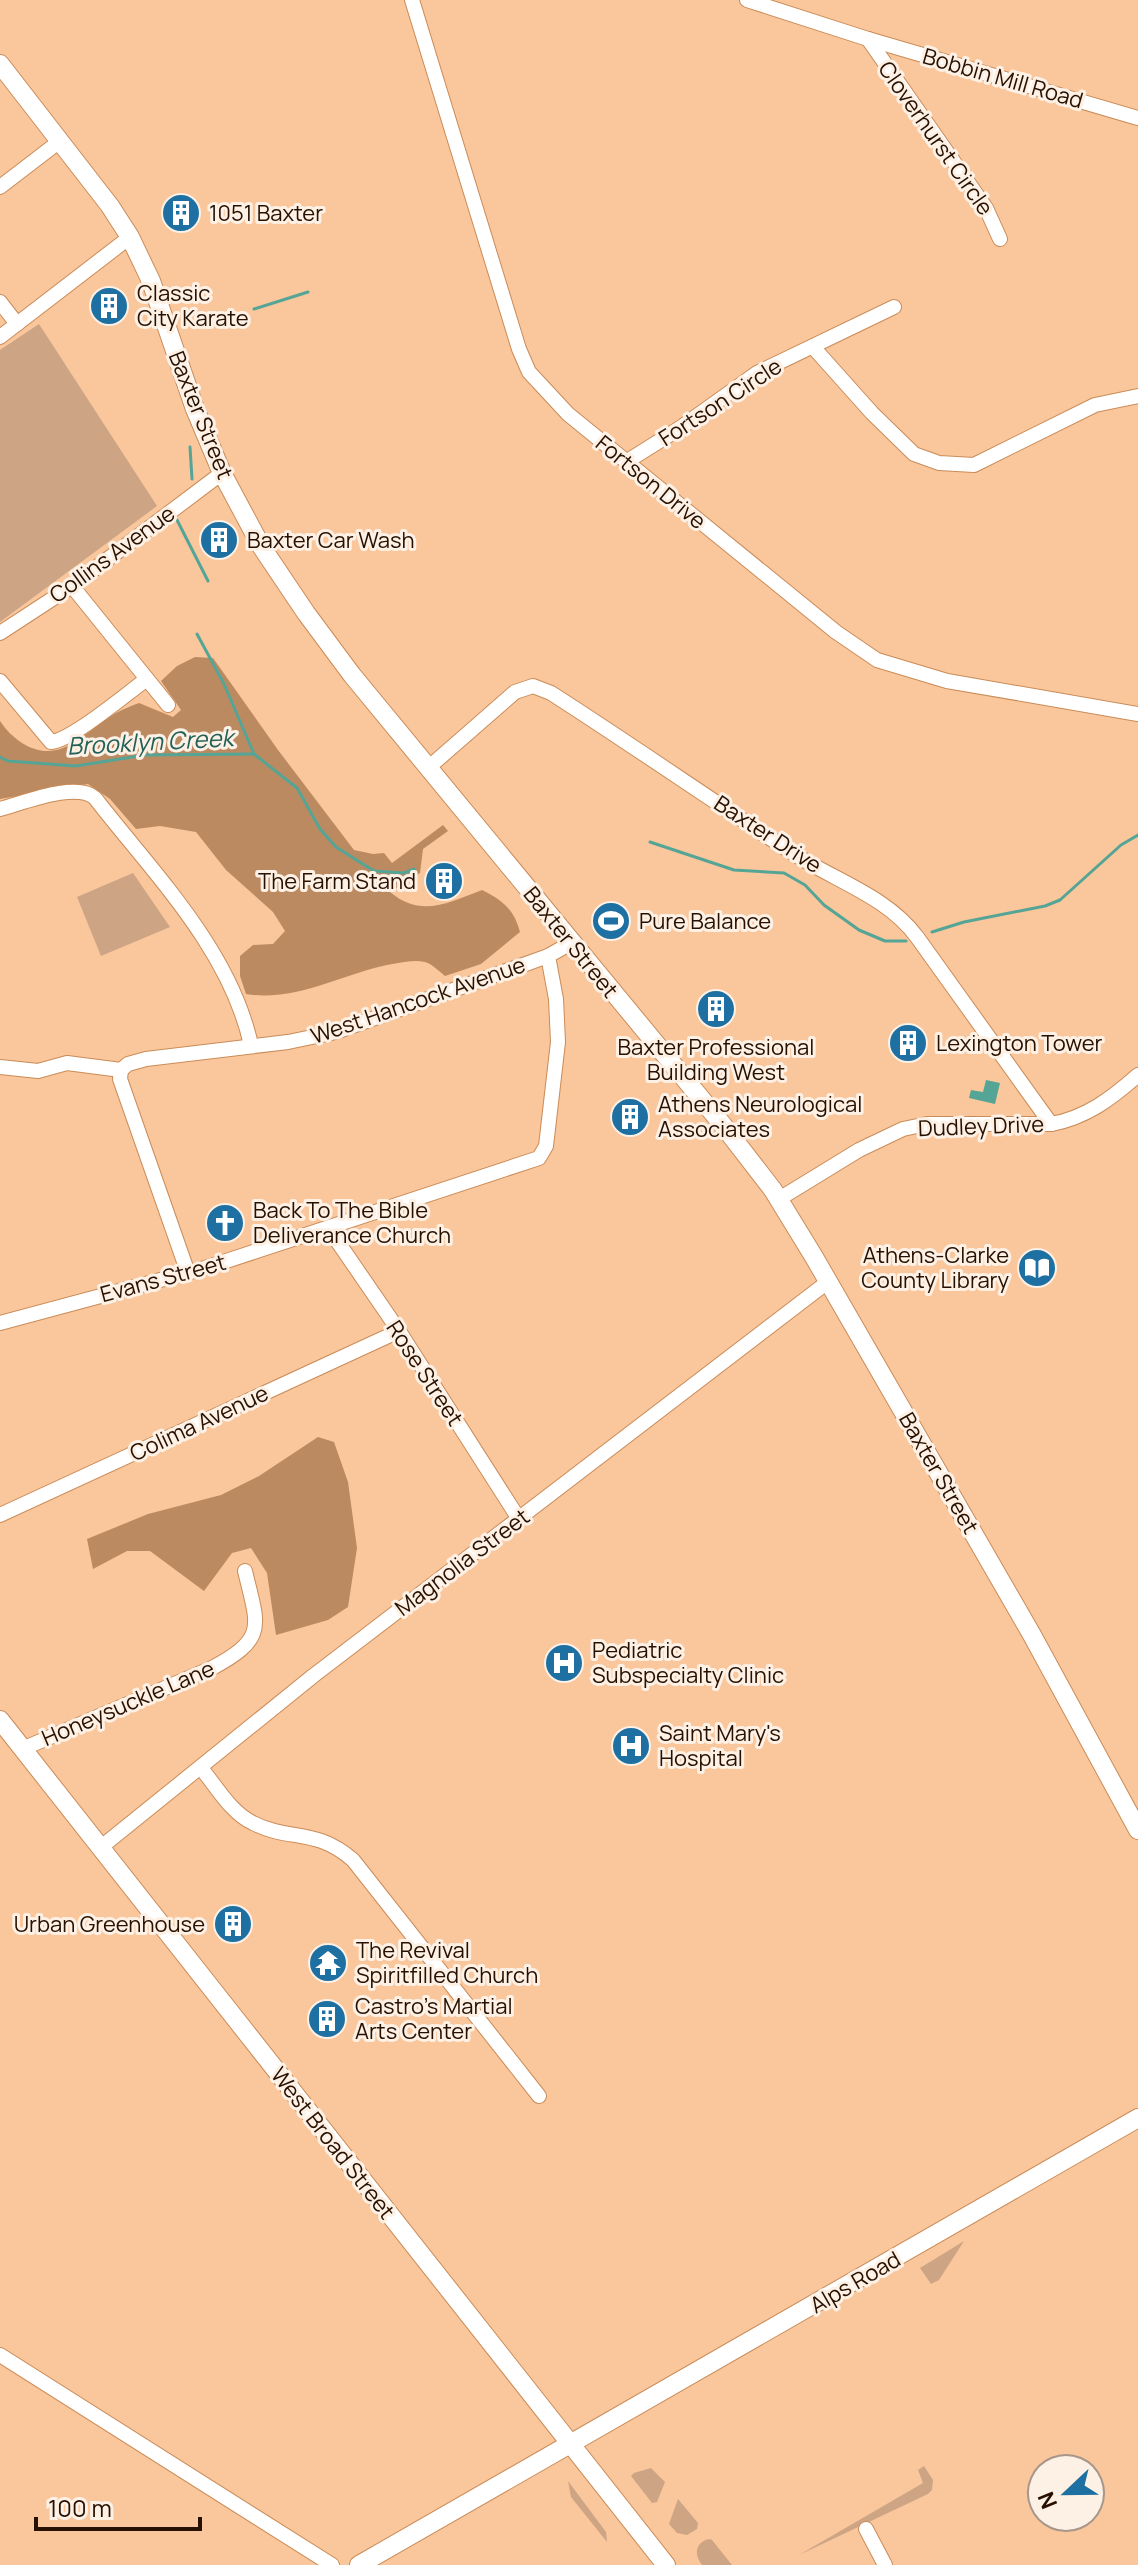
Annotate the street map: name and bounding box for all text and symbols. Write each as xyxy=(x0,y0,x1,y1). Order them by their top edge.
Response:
street label: Bobbin Mill Road xyxy=(919,41,1087,115)
street label: Cloverhurst Circle xyxy=(872,55,1001,221)
building icon: 1051 Baxter xyxy=(160,192,202,234)
place label: 1051 Baxter xyxy=(209,198,323,228)
place label: Classic City Karate xyxy=(137,278,249,333)
building icon: Classic City Karate xyxy=(88,285,130,327)
street label: Baxter Street xyxy=(162,347,240,484)
street label: Fortson Circle xyxy=(653,351,787,453)
street label: Fortson Drive xyxy=(590,428,713,536)
street label: Collins Avenue xyxy=(43,498,181,610)
building icon: Baxter Car Wash xyxy=(198,519,240,561)
place label: Baxter Car Wash xyxy=(247,525,415,555)
water label: Brooklyn Creek xyxy=(66,720,237,762)
street label: Baxter Drive xyxy=(709,788,828,880)
building icon: The Farm Stand xyxy=(423,860,465,902)
place label: The Farm Stand xyxy=(258,866,416,896)
street label: Baxter Street xyxy=(517,880,625,1004)
sports icon: Pure Balance xyxy=(590,900,632,942)
place label: Pure Balance xyxy=(639,906,771,936)
street label: West Hancock Avenue xyxy=(307,949,529,1051)
building icon: Baxter Professional Building West xyxy=(695,988,737,1030)
building icon: Lexington Tower xyxy=(887,1022,929,1064)
place label: Lexington Tower xyxy=(936,1028,1103,1058)
place label: Baxter Professional Building West xyxy=(618,1032,814,1087)
place label: Athens Neurological Associates xyxy=(658,1089,862,1144)
building icon: Athens Neurological Associates xyxy=(609,1096,651,1138)
street label: Dudley Drive xyxy=(917,1109,1045,1143)
place label: Back To The Bible Deliverance Church xyxy=(253,1195,451,1250)
church icon: Back To The Bible Deliverance Church xyxy=(204,1202,246,1244)
place label: Athens-Clarke County Library xyxy=(861,1240,1009,1295)
street label: Evans Street xyxy=(97,1247,229,1309)
library icon: Athens-Clarke County Library xyxy=(1016,1247,1058,1289)
street label: Rose Street xyxy=(380,1314,470,1432)
street label: Colima Avenue xyxy=(125,1378,273,1468)
street label: Baxter Street xyxy=(892,1407,986,1539)
street label: Magnolia Street xyxy=(389,1501,536,1623)
place label: Pediatric Subspecialty Clinic xyxy=(592,1635,784,1690)
hospital icon: Pediatric Subspecialty Clinic xyxy=(543,1642,585,1684)
street label: Honeysuckle Lane xyxy=(37,1653,219,1753)
place label: Saint Mary's Hospital xyxy=(659,1718,781,1773)
hospital icon: Saint Mary's Hospital xyxy=(610,1725,652,1767)
building icon: Urban Greenhouse xyxy=(212,1903,254,1945)
place label: Urban Greenhouse xyxy=(14,1909,205,1939)
place label: The Revival Spiritfilled Church xyxy=(356,1935,538,1990)
temple icon: The Revival Spiritfilled Church xyxy=(307,1942,349,1984)
place label: Castro's Martial Arts Center xyxy=(355,1991,513,2046)
building icon: Castro's Martial Arts Center xyxy=(306,1998,348,2040)
street label: West Broad Street xyxy=(264,2061,402,2225)
street label: Alps Road xyxy=(804,2244,906,2320)
north arrow xyxy=(1026,2453,1106,2533)
scale bar xyxy=(36,2481,200,2531)
text: N xyxy=(1031,2488,1064,2513)
text: 100 m xyxy=(48,2491,112,2524)

